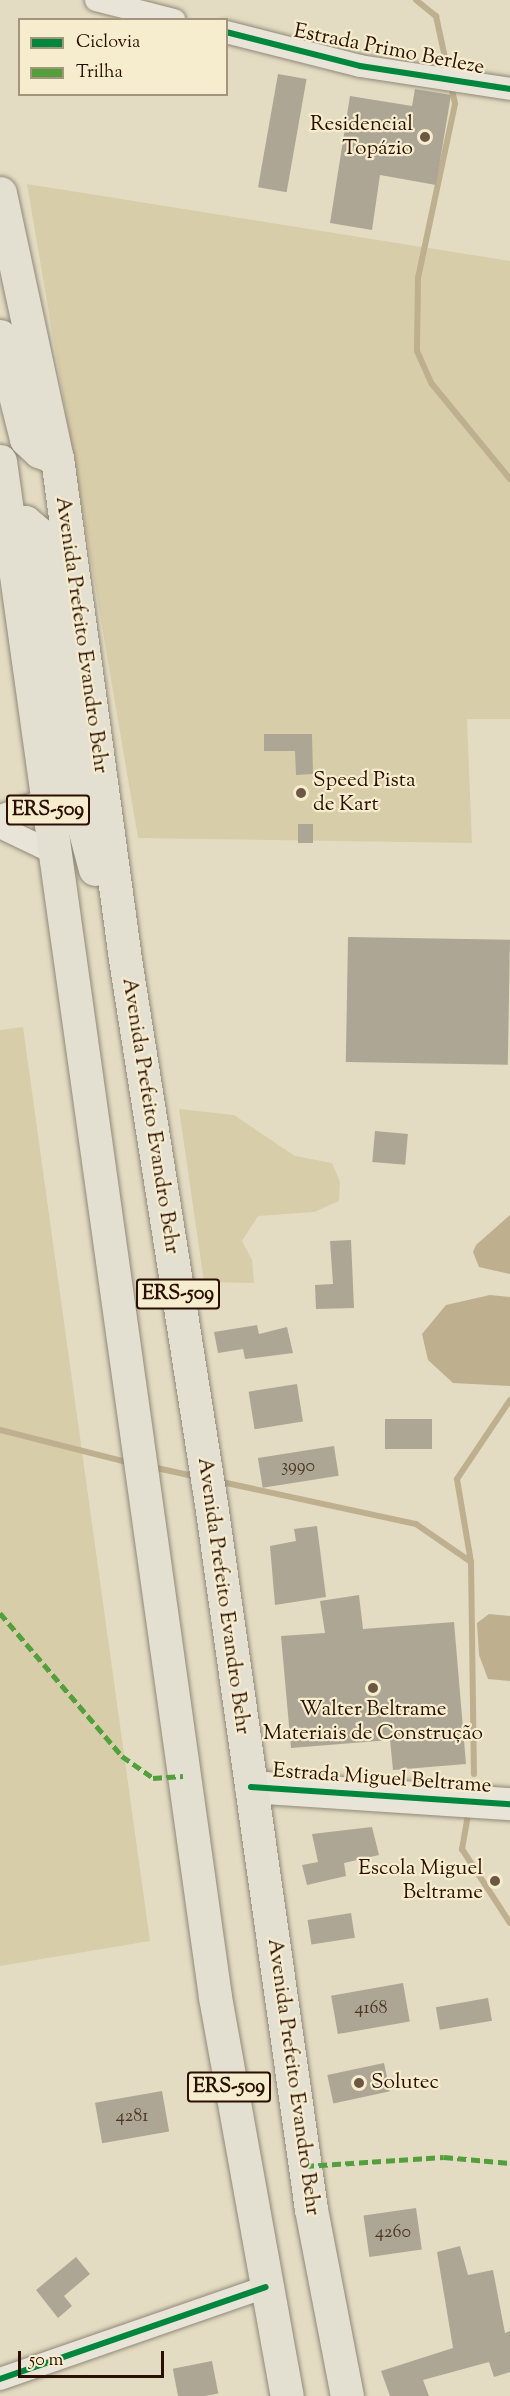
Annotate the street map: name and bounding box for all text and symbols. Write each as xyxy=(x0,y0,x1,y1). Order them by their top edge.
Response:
legend xyxy=(18,18,228,96)
street label: Estrada Primo Berleze xyxy=(291,19,487,81)
text: Ciclovia xyxy=(76,30,140,56)
text: Trilha xyxy=(76,60,123,86)
place label: Residencial Topázio xyxy=(310,112,413,162)
marker: Residencial Topázio xyxy=(418,130,432,144)
street label: Avenida Prefeito Evandro Behr xyxy=(49,495,113,775)
place label: Speed Pista de Kart xyxy=(313,768,416,818)
marker: Speed Pista de Kart xyxy=(294,786,308,800)
road number: ERS-509 xyxy=(6,793,90,827)
street label: Avenida Prefeito Evandro Behr xyxy=(116,976,184,1256)
road number: ERS-509 xyxy=(136,1277,220,1311)
street label: Avenida Prefeito Evandro Behr xyxy=(191,1456,255,1736)
house number: 3990 xyxy=(281,1456,315,1478)
marker: Walter Beltrame Materiais de Construção xyxy=(366,1681,380,1695)
place label: Walter Beltrame Materiais de Construção xyxy=(263,1697,483,1747)
street label: Estrada Miguel Beltrame xyxy=(272,1759,492,1799)
place label: Escola Miguel Beltrame xyxy=(358,1856,483,1906)
marker: Escola Miguel Beltrame xyxy=(488,1874,502,1888)
street label: Avenida Prefeito Evandro Behr xyxy=(261,1937,325,2217)
house number: 4168 xyxy=(354,1998,388,2020)
road number: ERS-509 xyxy=(187,2070,271,2104)
place label: Solutec xyxy=(371,2070,439,2096)
marker: Solutec xyxy=(352,2076,366,2090)
house number: 4281 xyxy=(116,2106,148,2128)
house number: 4260 xyxy=(375,2222,411,2244)
scale bar xyxy=(21,2339,166,2377)
text: 50 m xyxy=(29,2348,63,2374)

